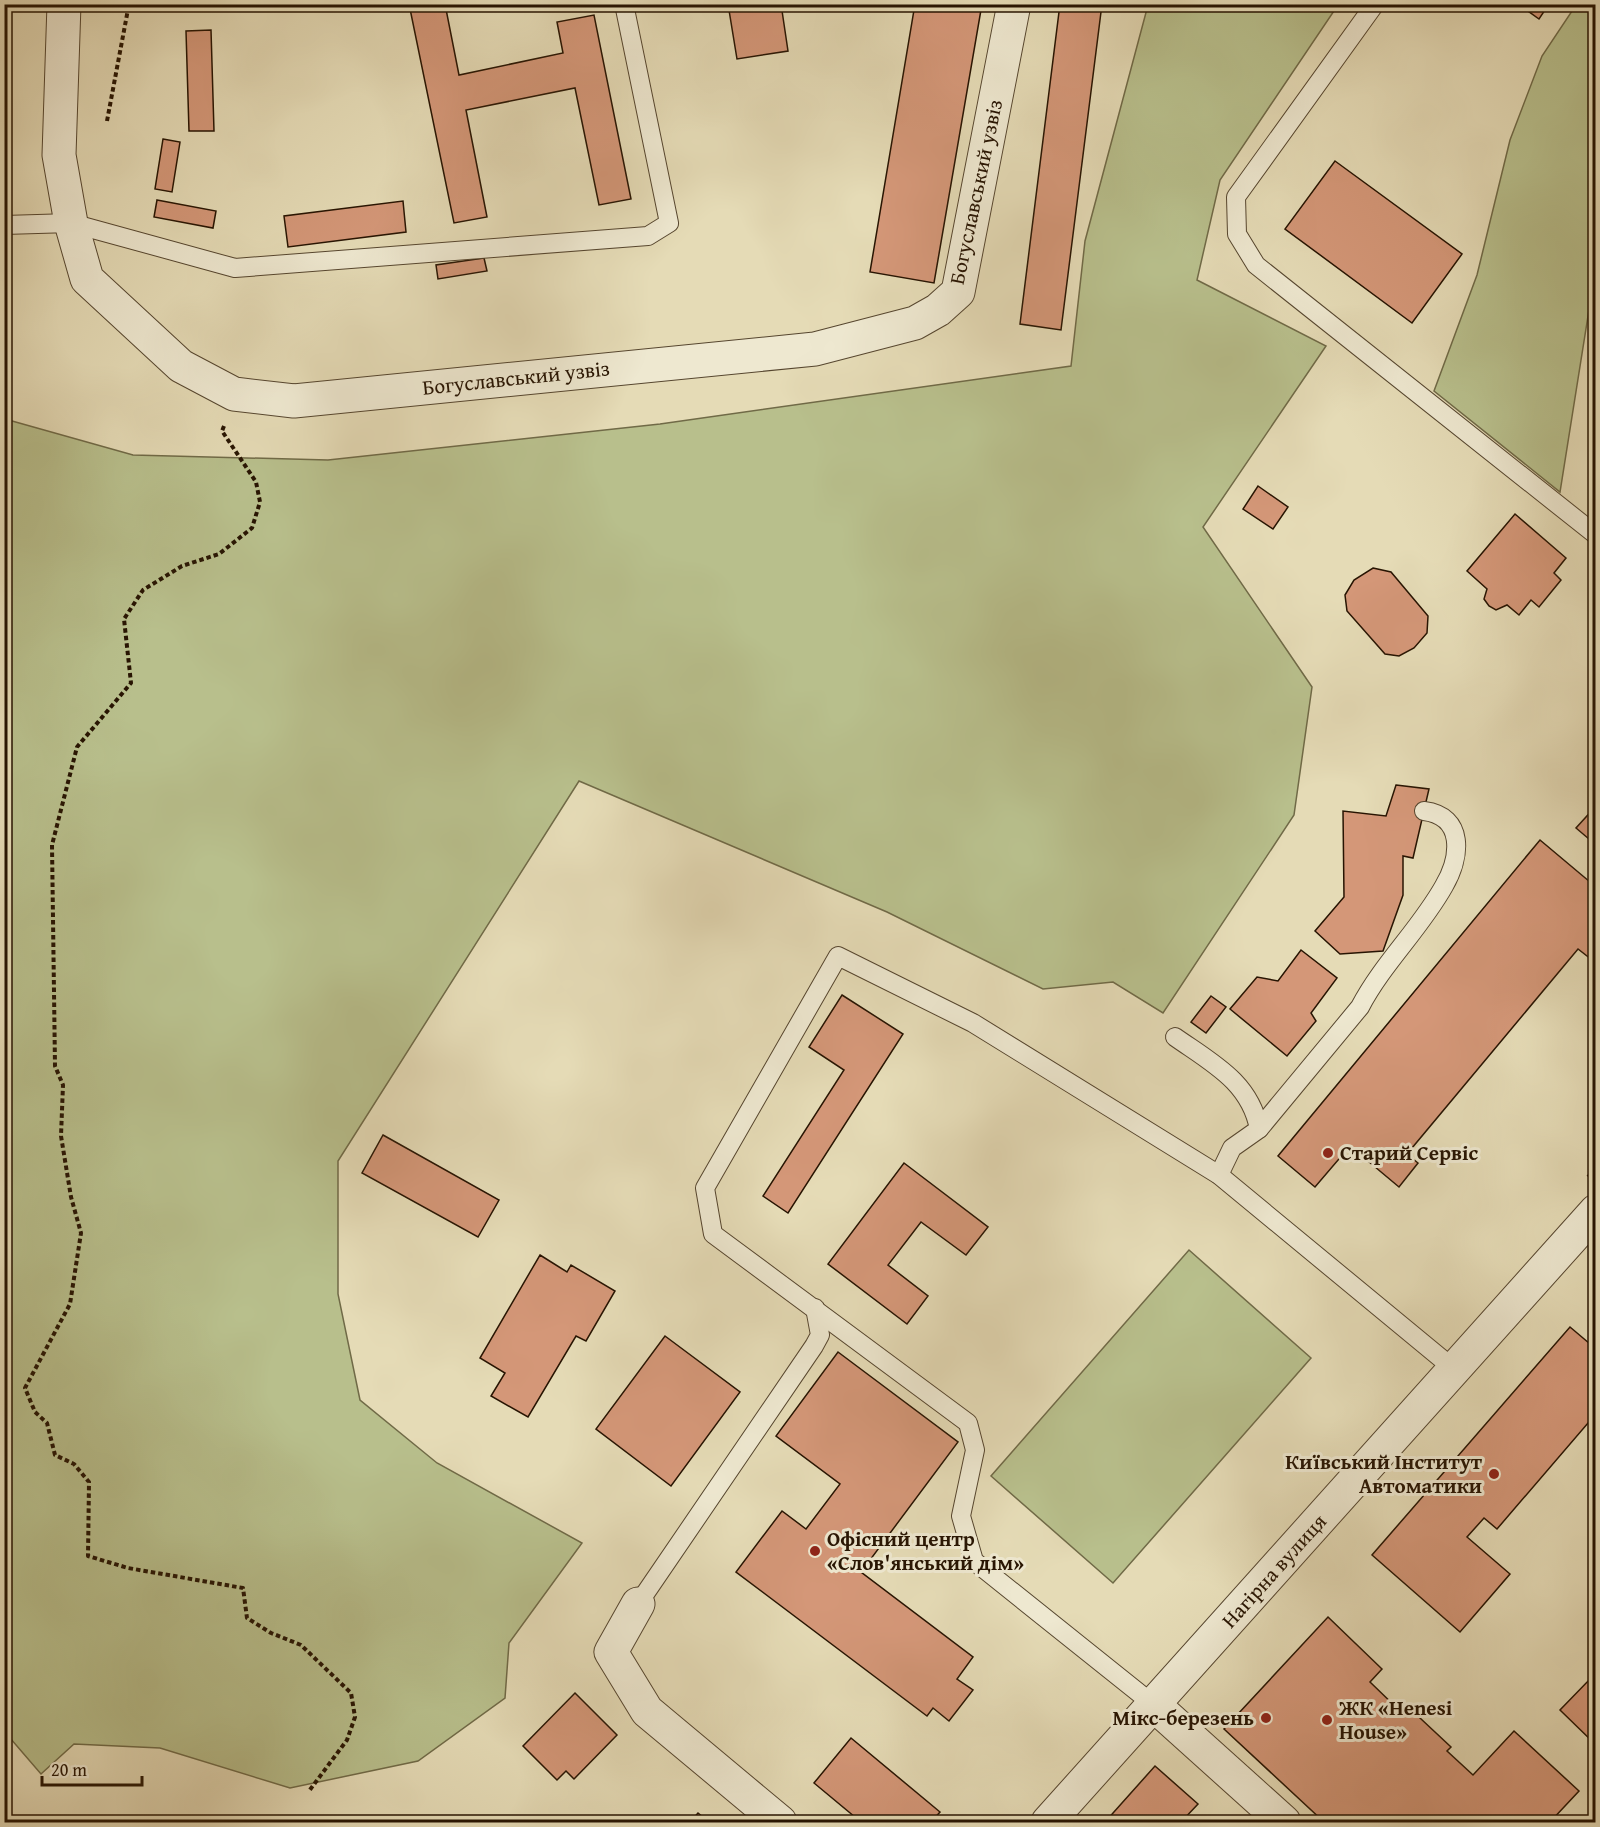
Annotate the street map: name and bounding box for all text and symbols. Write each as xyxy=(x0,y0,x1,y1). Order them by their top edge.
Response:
street label: Богуславський узвіз xyxy=(941,97,1010,287)
street label: Богуславський узвіз xyxy=(421,352,611,403)
place label: Старий Сервіс xyxy=(1340,1137,1478,1168)
marker: Старий Сервіс xyxy=(1321,1146,1335,1160)
place label: Київський Інститут Автоматики xyxy=(1285,1446,1483,1501)
marker: Київський Інститут Автоматики xyxy=(1487,1467,1501,1481)
street label: Нагірна вулиця xyxy=(1214,1506,1334,1635)
place label: Офісний центр «Слов'янський дім» xyxy=(827,1523,1024,1578)
marker: Офісний центр «Слов'янський дім» xyxy=(808,1544,822,1558)
place label: ЖК «Henesi House» xyxy=(1338,1692,1453,1747)
place label: Мікс-березень xyxy=(1113,1702,1254,1733)
marker: Мікс-березень xyxy=(1259,1711,1273,1725)
marker: ЖК «Henesi House» xyxy=(1320,1713,1334,1727)
scale bar xyxy=(42,1749,142,1787)
text: 20 m xyxy=(51,1756,87,1783)

